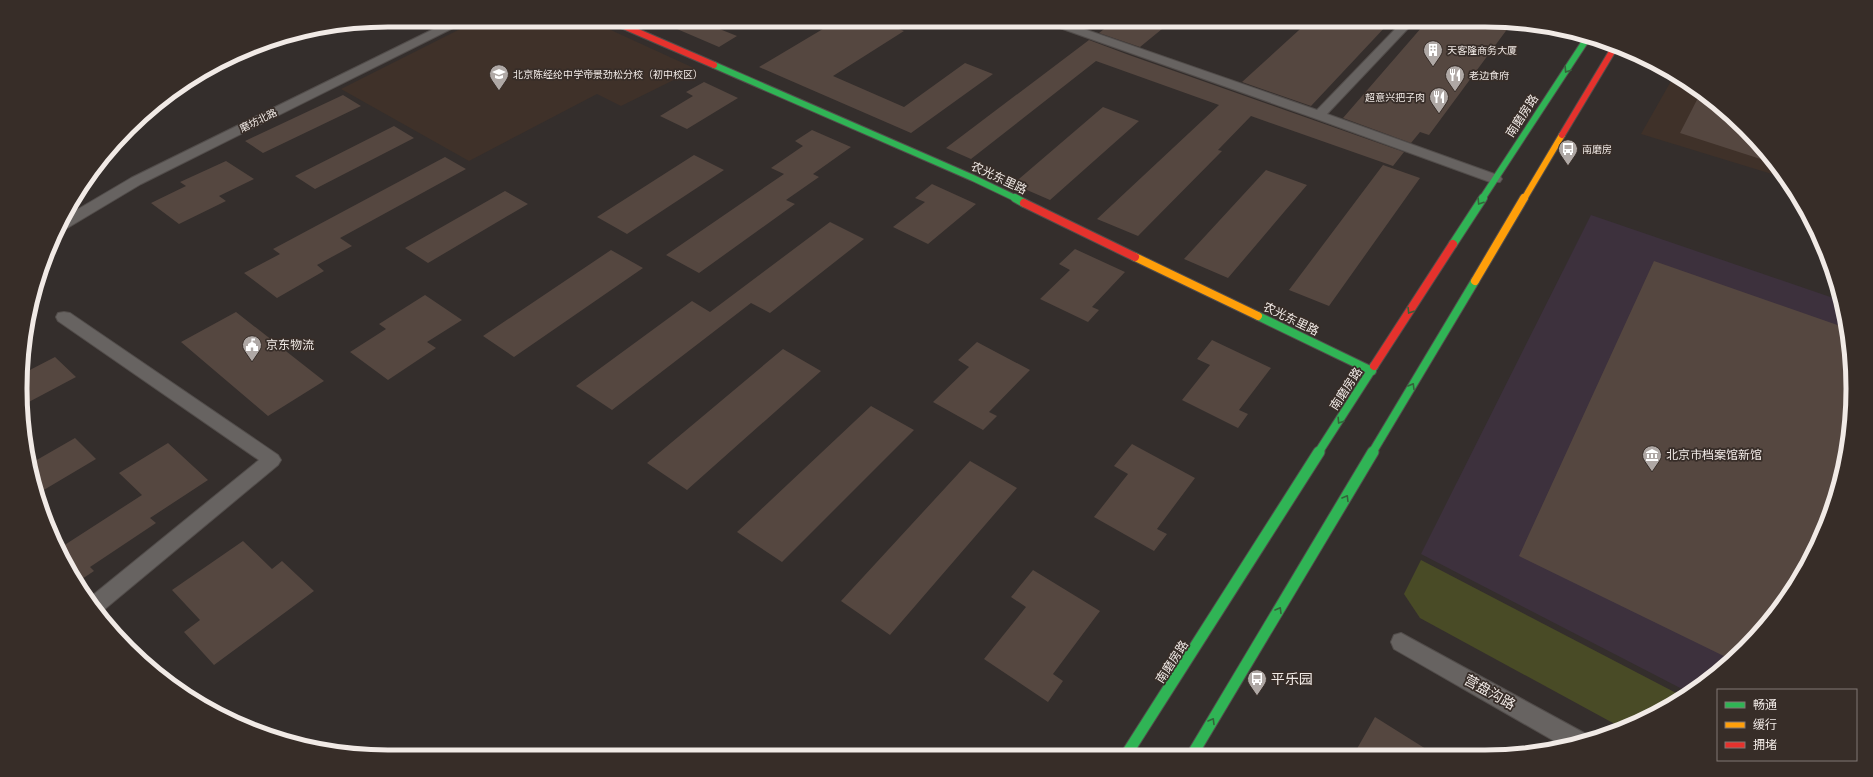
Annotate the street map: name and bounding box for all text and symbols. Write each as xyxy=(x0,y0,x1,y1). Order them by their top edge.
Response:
building icon: 天客隆商务大厦 xyxy=(1422,39,1444,67)
place label: 天客隆商务大厦 xyxy=(1447,44,1517,56)
school or university icon: 北京陈经纶中学帝景劲松分校（初中校区） xyxy=(488,63,510,91)
restaurant icon: 老边食府 xyxy=(1444,64,1466,92)
one-way arrow xyxy=(1564,66,1572,73)
place label: 北京陈经纶中学帝景劲松分校（初中校区） xyxy=(513,68,703,80)
place label: 老边食府 xyxy=(1469,69,1509,81)
restaurant icon: 超意兴把子肉 xyxy=(1428,86,1450,114)
place label: 超意兴把子肉 xyxy=(1365,91,1425,103)
street label: 南磨房路 xyxy=(1502,92,1540,139)
street label: 磨坊北路 xyxy=(237,106,279,134)
bus stop icon: 南磨房 xyxy=(1557,138,1579,166)
place label: 南磨房 xyxy=(1582,143,1612,155)
street label: 农光东里路 xyxy=(969,158,1030,196)
one-way arrow xyxy=(1478,197,1485,204)
street label: 农光东里路 xyxy=(1261,299,1321,338)
one-way arrow xyxy=(1407,307,1415,314)
public building icon: 京东物流 xyxy=(241,334,263,362)
place label: 京东物流 xyxy=(266,337,314,351)
street label: 南磨房路 xyxy=(1326,365,1364,412)
one-way arrow xyxy=(1408,383,1415,390)
one-way arrow xyxy=(1337,417,1345,424)
museum icon: 北京市档案馆新馆 xyxy=(1641,444,1663,472)
place label: 北京市档案馆新馆 xyxy=(1666,447,1762,461)
one-way arrow xyxy=(1341,495,1348,502)
one-way arrow xyxy=(1274,607,1282,614)
street label: 南磨房路 xyxy=(1152,638,1190,685)
bus stop icon: 平乐园 xyxy=(1246,668,1268,696)
place label: 平乐园 xyxy=(1271,670,1313,687)
street label: 营盘沟路 xyxy=(1462,671,1519,713)
legend xyxy=(1717,689,1857,761)
text: 畅通 xyxy=(1753,697,1777,711)
text: 缓行 xyxy=(1753,717,1777,731)
one-way arrow xyxy=(1208,718,1215,725)
text: 拥堵 xyxy=(1753,737,1777,751)

